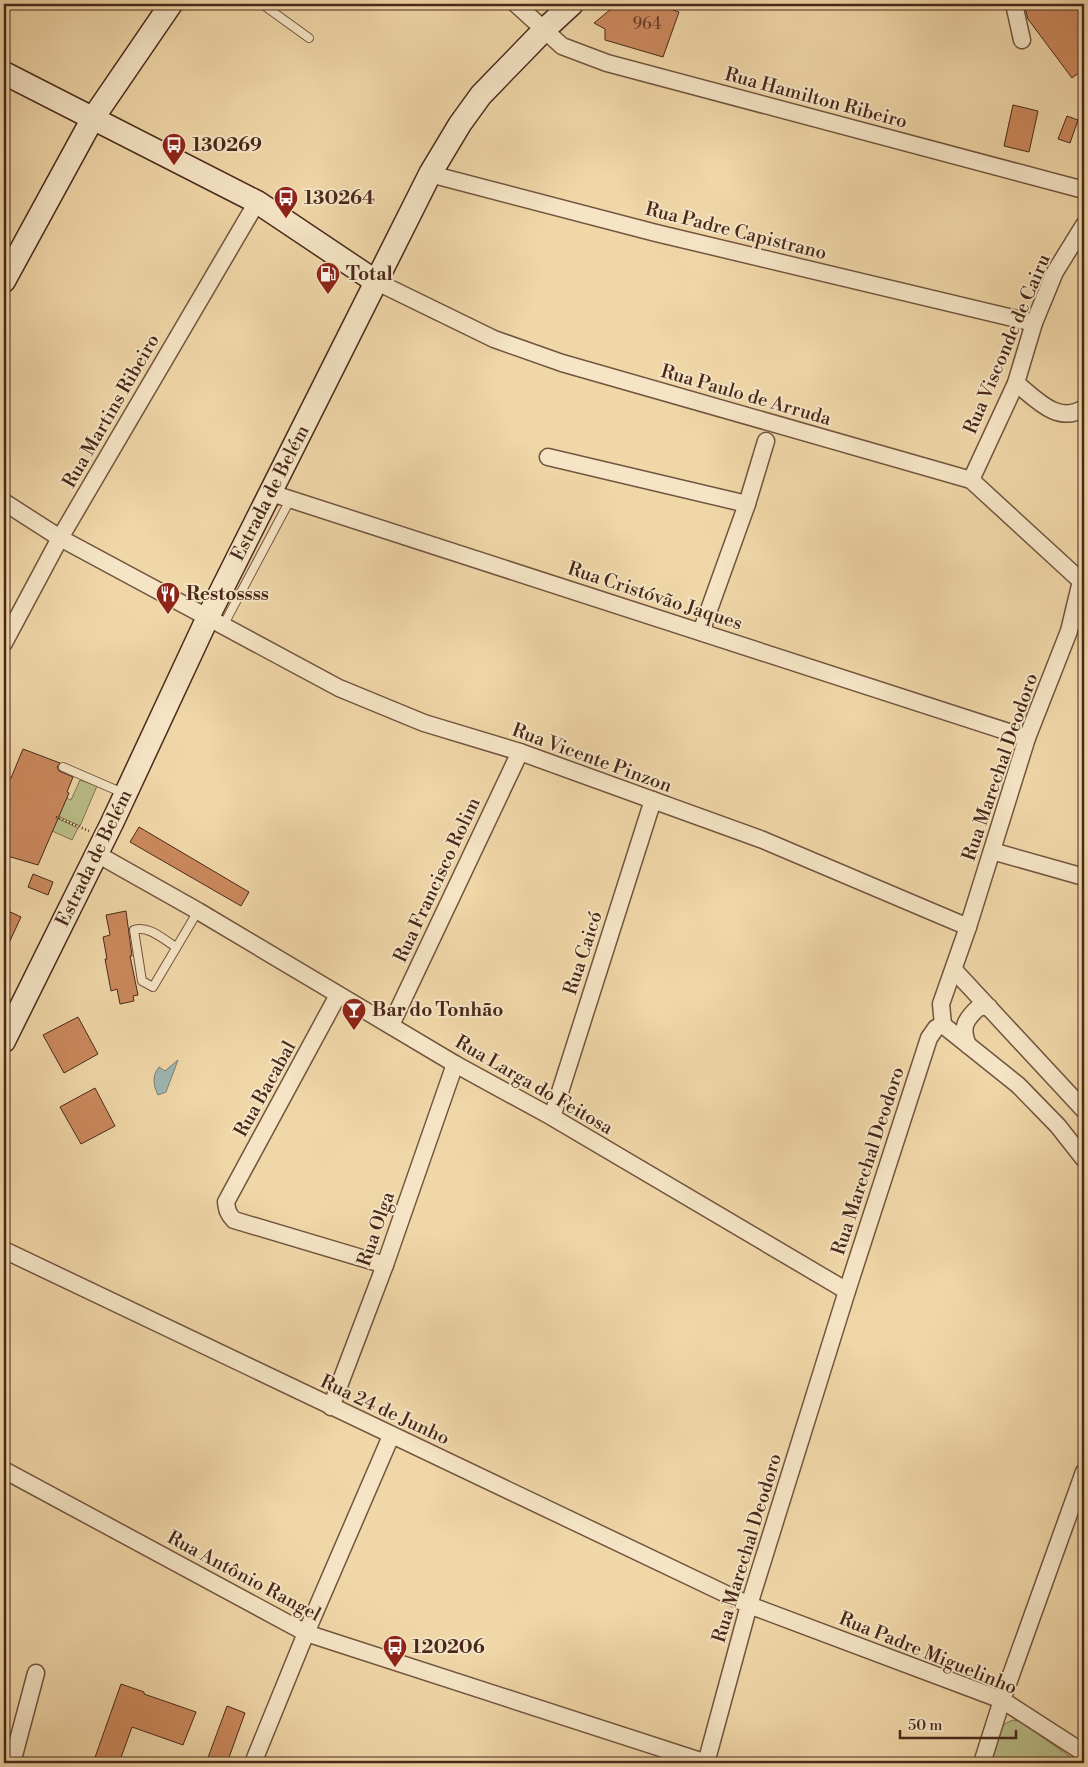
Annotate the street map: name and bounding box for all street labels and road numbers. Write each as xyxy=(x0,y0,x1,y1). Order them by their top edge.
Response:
street label: Rua Hamilton Ribeiro xyxy=(722,62,910,134)
street label: Rua Padre Capistrano xyxy=(643,197,829,265)
street label: Rua Visconde de Cairu xyxy=(958,250,1056,438)
street label: Rua Martins Ribeiro xyxy=(57,330,165,492)
street label: Rua Paulo de Arruda xyxy=(658,359,834,431)
street label: Estrada de Belém xyxy=(225,421,315,565)
street label: Rua Cristóvão Jaques xyxy=(565,556,745,636)
street label: Rua Marechal Deodoro xyxy=(957,670,1043,864)
street label: Rua Vicente Pinzon xyxy=(509,718,675,798)
street label: Estrada de Belém xyxy=(50,785,138,930)
street label: Rua Francisco Rolim xyxy=(388,793,486,966)
street label: Rua Caicó xyxy=(558,908,608,998)
street label: Rua Larga do Feitosa xyxy=(451,1030,618,1140)
street label: Rua Bacabal xyxy=(229,1037,301,1141)
street label: Rua Marechal Deodoro xyxy=(826,1064,910,1258)
street label: Rua Olga xyxy=(352,1188,400,1270)
street label: Rua 24 de Junho xyxy=(316,1369,454,1451)
street label: Rua Marechal Deodoro xyxy=(707,1450,787,1646)
street label: Rua Antônio Rangel xyxy=(163,1525,325,1627)
street label: Rua Padre Miguelinho xyxy=(835,1606,1021,1700)

